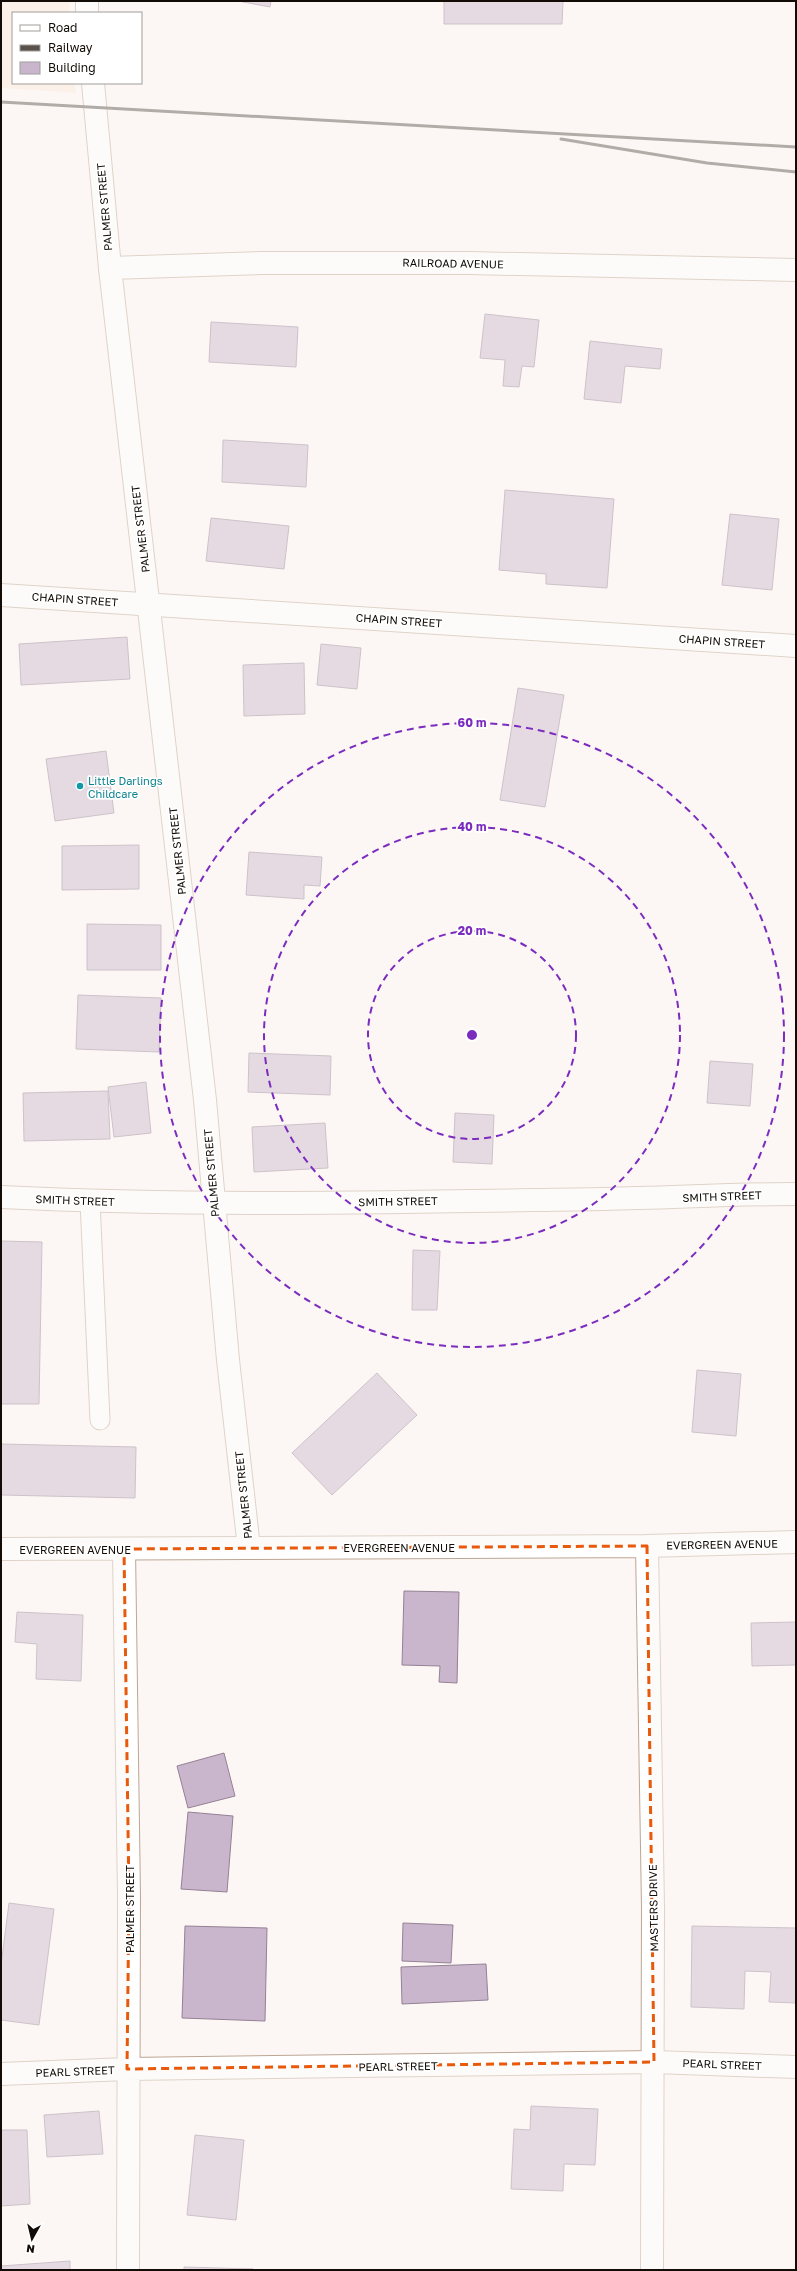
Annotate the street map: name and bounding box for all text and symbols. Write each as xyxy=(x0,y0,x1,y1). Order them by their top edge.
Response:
legend xyxy=(12,12,142,84)
text: Road xyxy=(48,20,77,35)
text: Railway xyxy=(48,40,93,55)
text: Building xyxy=(48,60,96,75)
street label: PALMER STREET xyxy=(94,162,114,251)
street label: RAILROAD AVENUE xyxy=(402,256,504,270)
street label: PALMER STREET xyxy=(128,484,152,573)
street label: CHAPIN STREET xyxy=(31,589,119,609)
street label: CHAPIN STREET xyxy=(355,610,443,630)
street label: CHAPIN STREET xyxy=(678,631,766,651)
text: 60 m xyxy=(458,715,486,730)
place label: Little Darlings Childcare xyxy=(88,774,163,800)
marker: Little Darlings Childcare xyxy=(75,781,85,791)
street label: PALMER STREET xyxy=(166,806,188,895)
text: 40 m xyxy=(458,819,486,834)
text: 20 m xyxy=(458,923,486,938)
centre of rings xyxy=(465,1028,479,1042)
street label: PALMER STREET xyxy=(201,1128,221,1217)
street label: SMITH STREET xyxy=(682,1188,762,1204)
street label: SMITH STREET xyxy=(35,1192,115,1208)
street label: SMITH STREET xyxy=(358,1194,438,1208)
street label: PALMER STREET xyxy=(232,1450,254,1539)
street label: EVERGREEN AVENUE xyxy=(666,1537,778,1551)
street label: EVERGREEN AVENUE xyxy=(343,1541,455,1554)
street label: EVERGREEN AVENUE xyxy=(19,1543,131,1556)
street label: MASTERS DRIVE xyxy=(646,1864,660,1952)
street label: PALMER STREET xyxy=(123,1865,136,1953)
street label: PEARL STREET xyxy=(682,2056,762,2072)
street label: PEARL STREET xyxy=(358,2059,438,2073)
street label: PEARL STREET xyxy=(35,2063,115,2079)
north arrow xyxy=(12,2219,52,2259)
text: N xyxy=(25,2242,36,2256)

